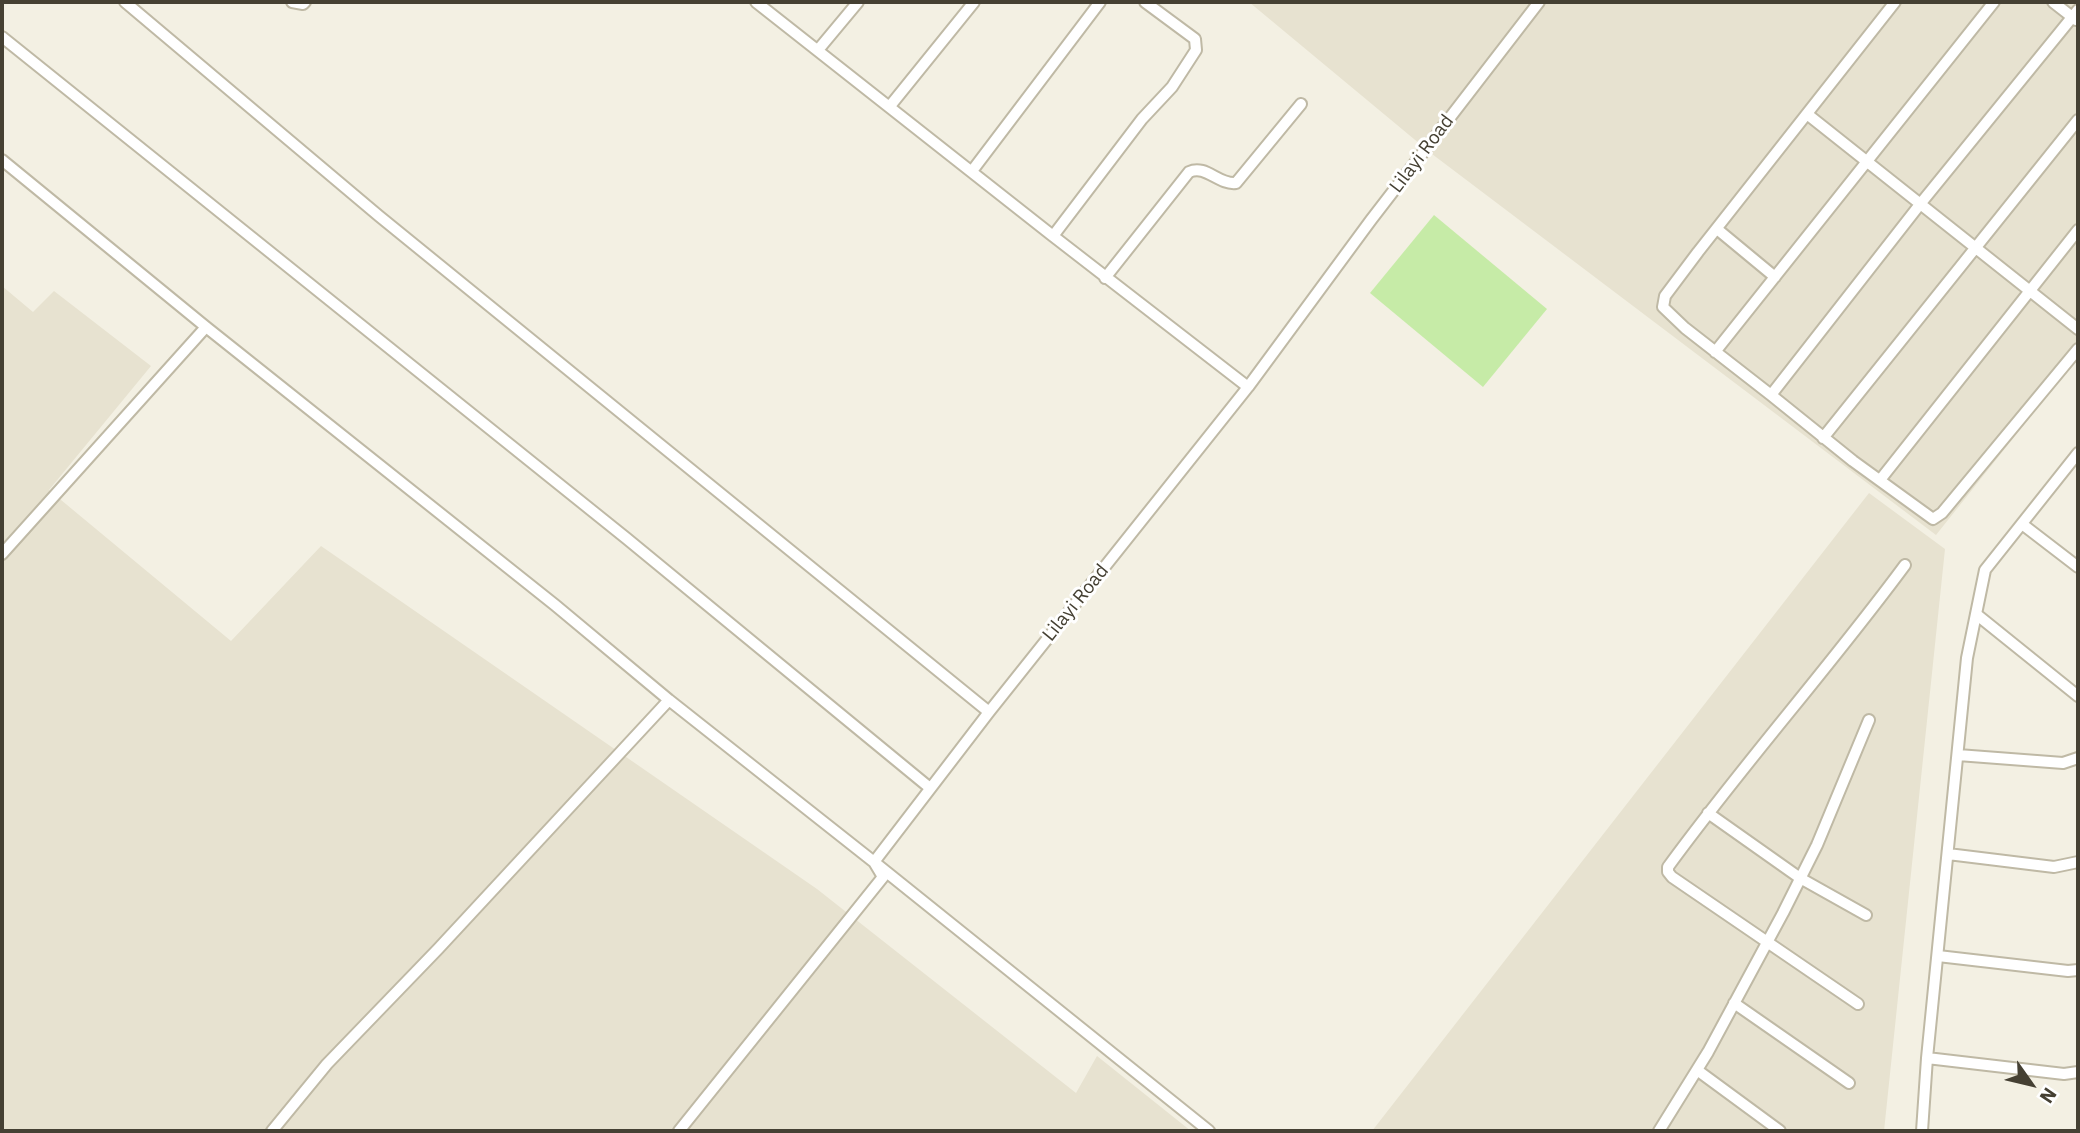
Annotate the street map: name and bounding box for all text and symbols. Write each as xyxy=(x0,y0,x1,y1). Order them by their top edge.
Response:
street label: Lilayi Road xyxy=(1385,110,1459,198)
street label: Lilayi Road xyxy=(1038,560,1114,646)
north arrow xyxy=(1996,1049,2066,1119)
text: N xyxy=(2035,1083,2062,1108)

